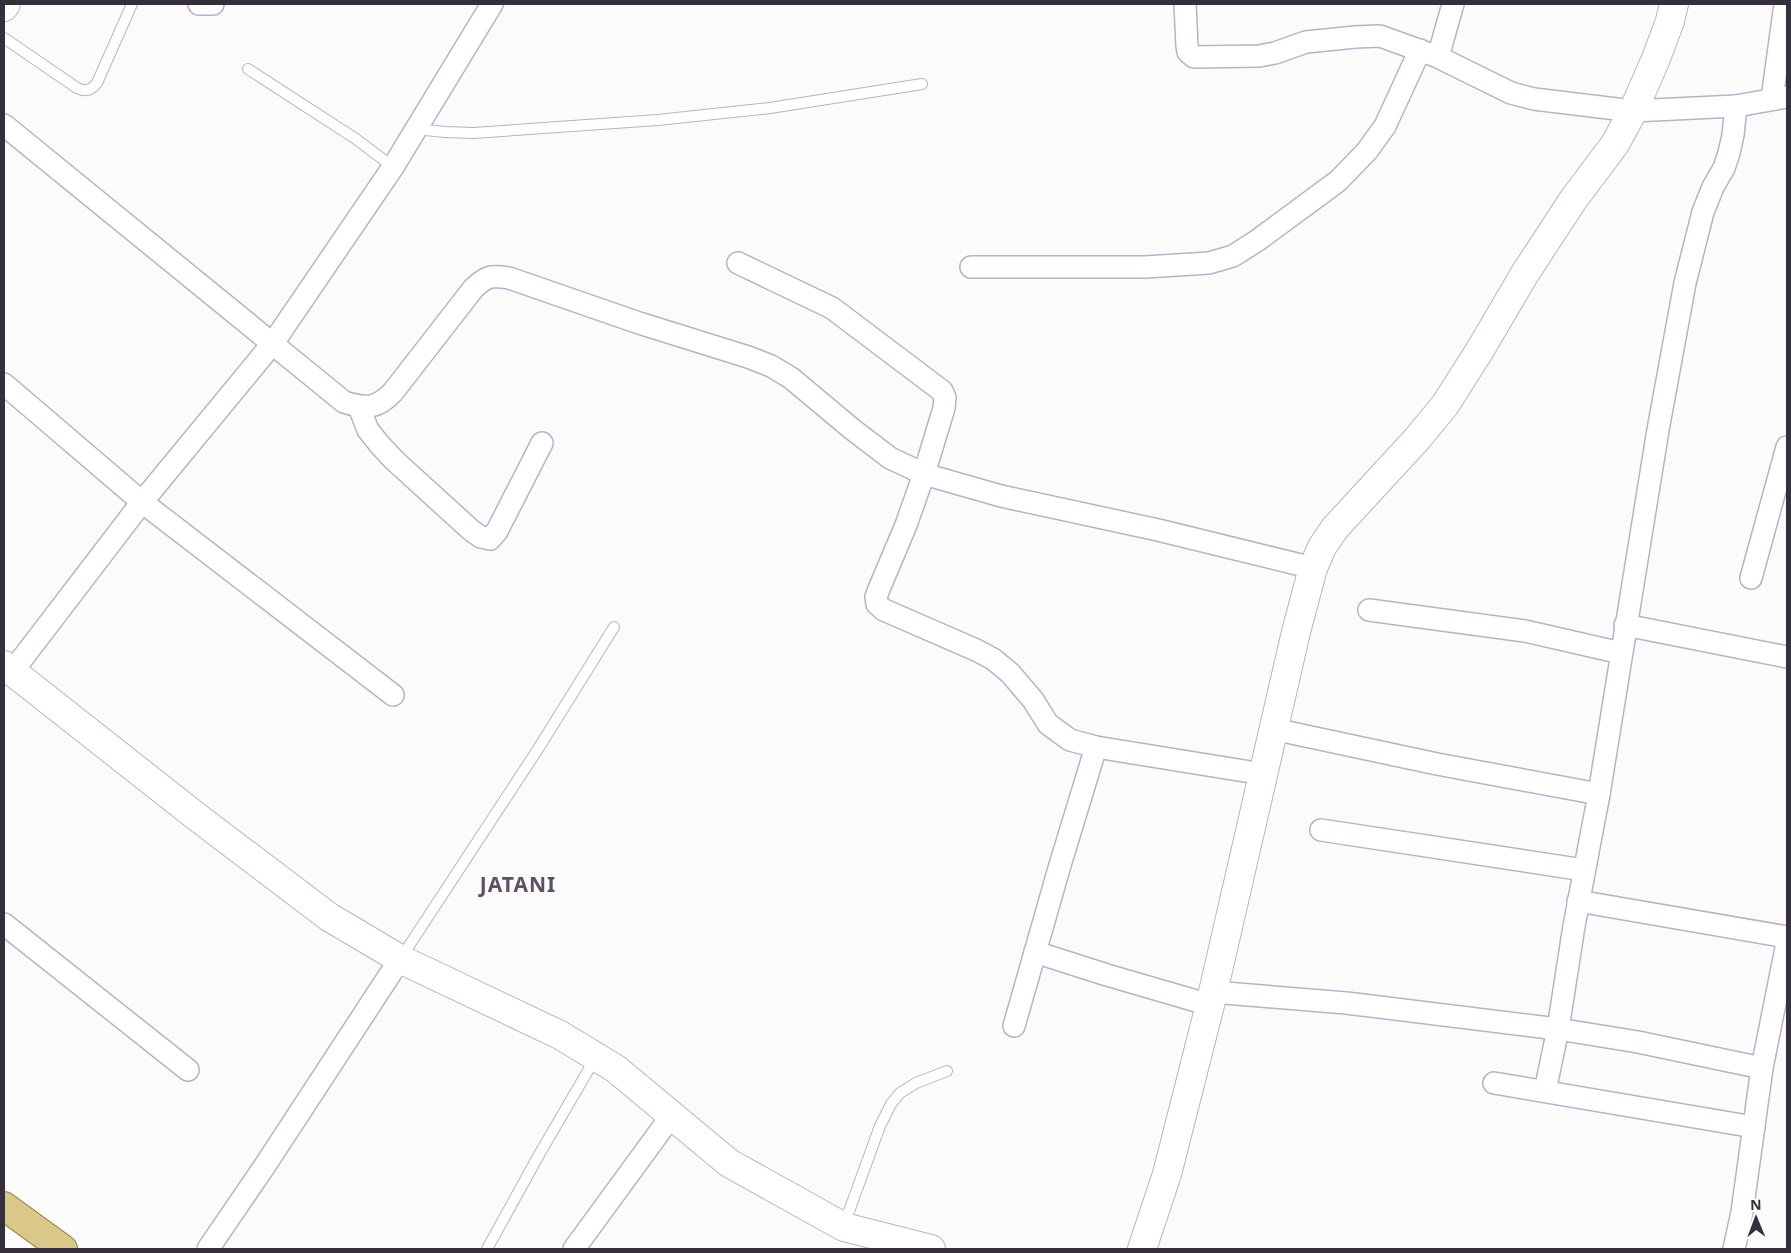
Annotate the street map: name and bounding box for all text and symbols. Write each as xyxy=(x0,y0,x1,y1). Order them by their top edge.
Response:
district label: JATANI xyxy=(478,870,556,898)
north arrow xyxy=(1731,1193,1781,1243)
text: N xyxy=(1750,1195,1762,1214)

